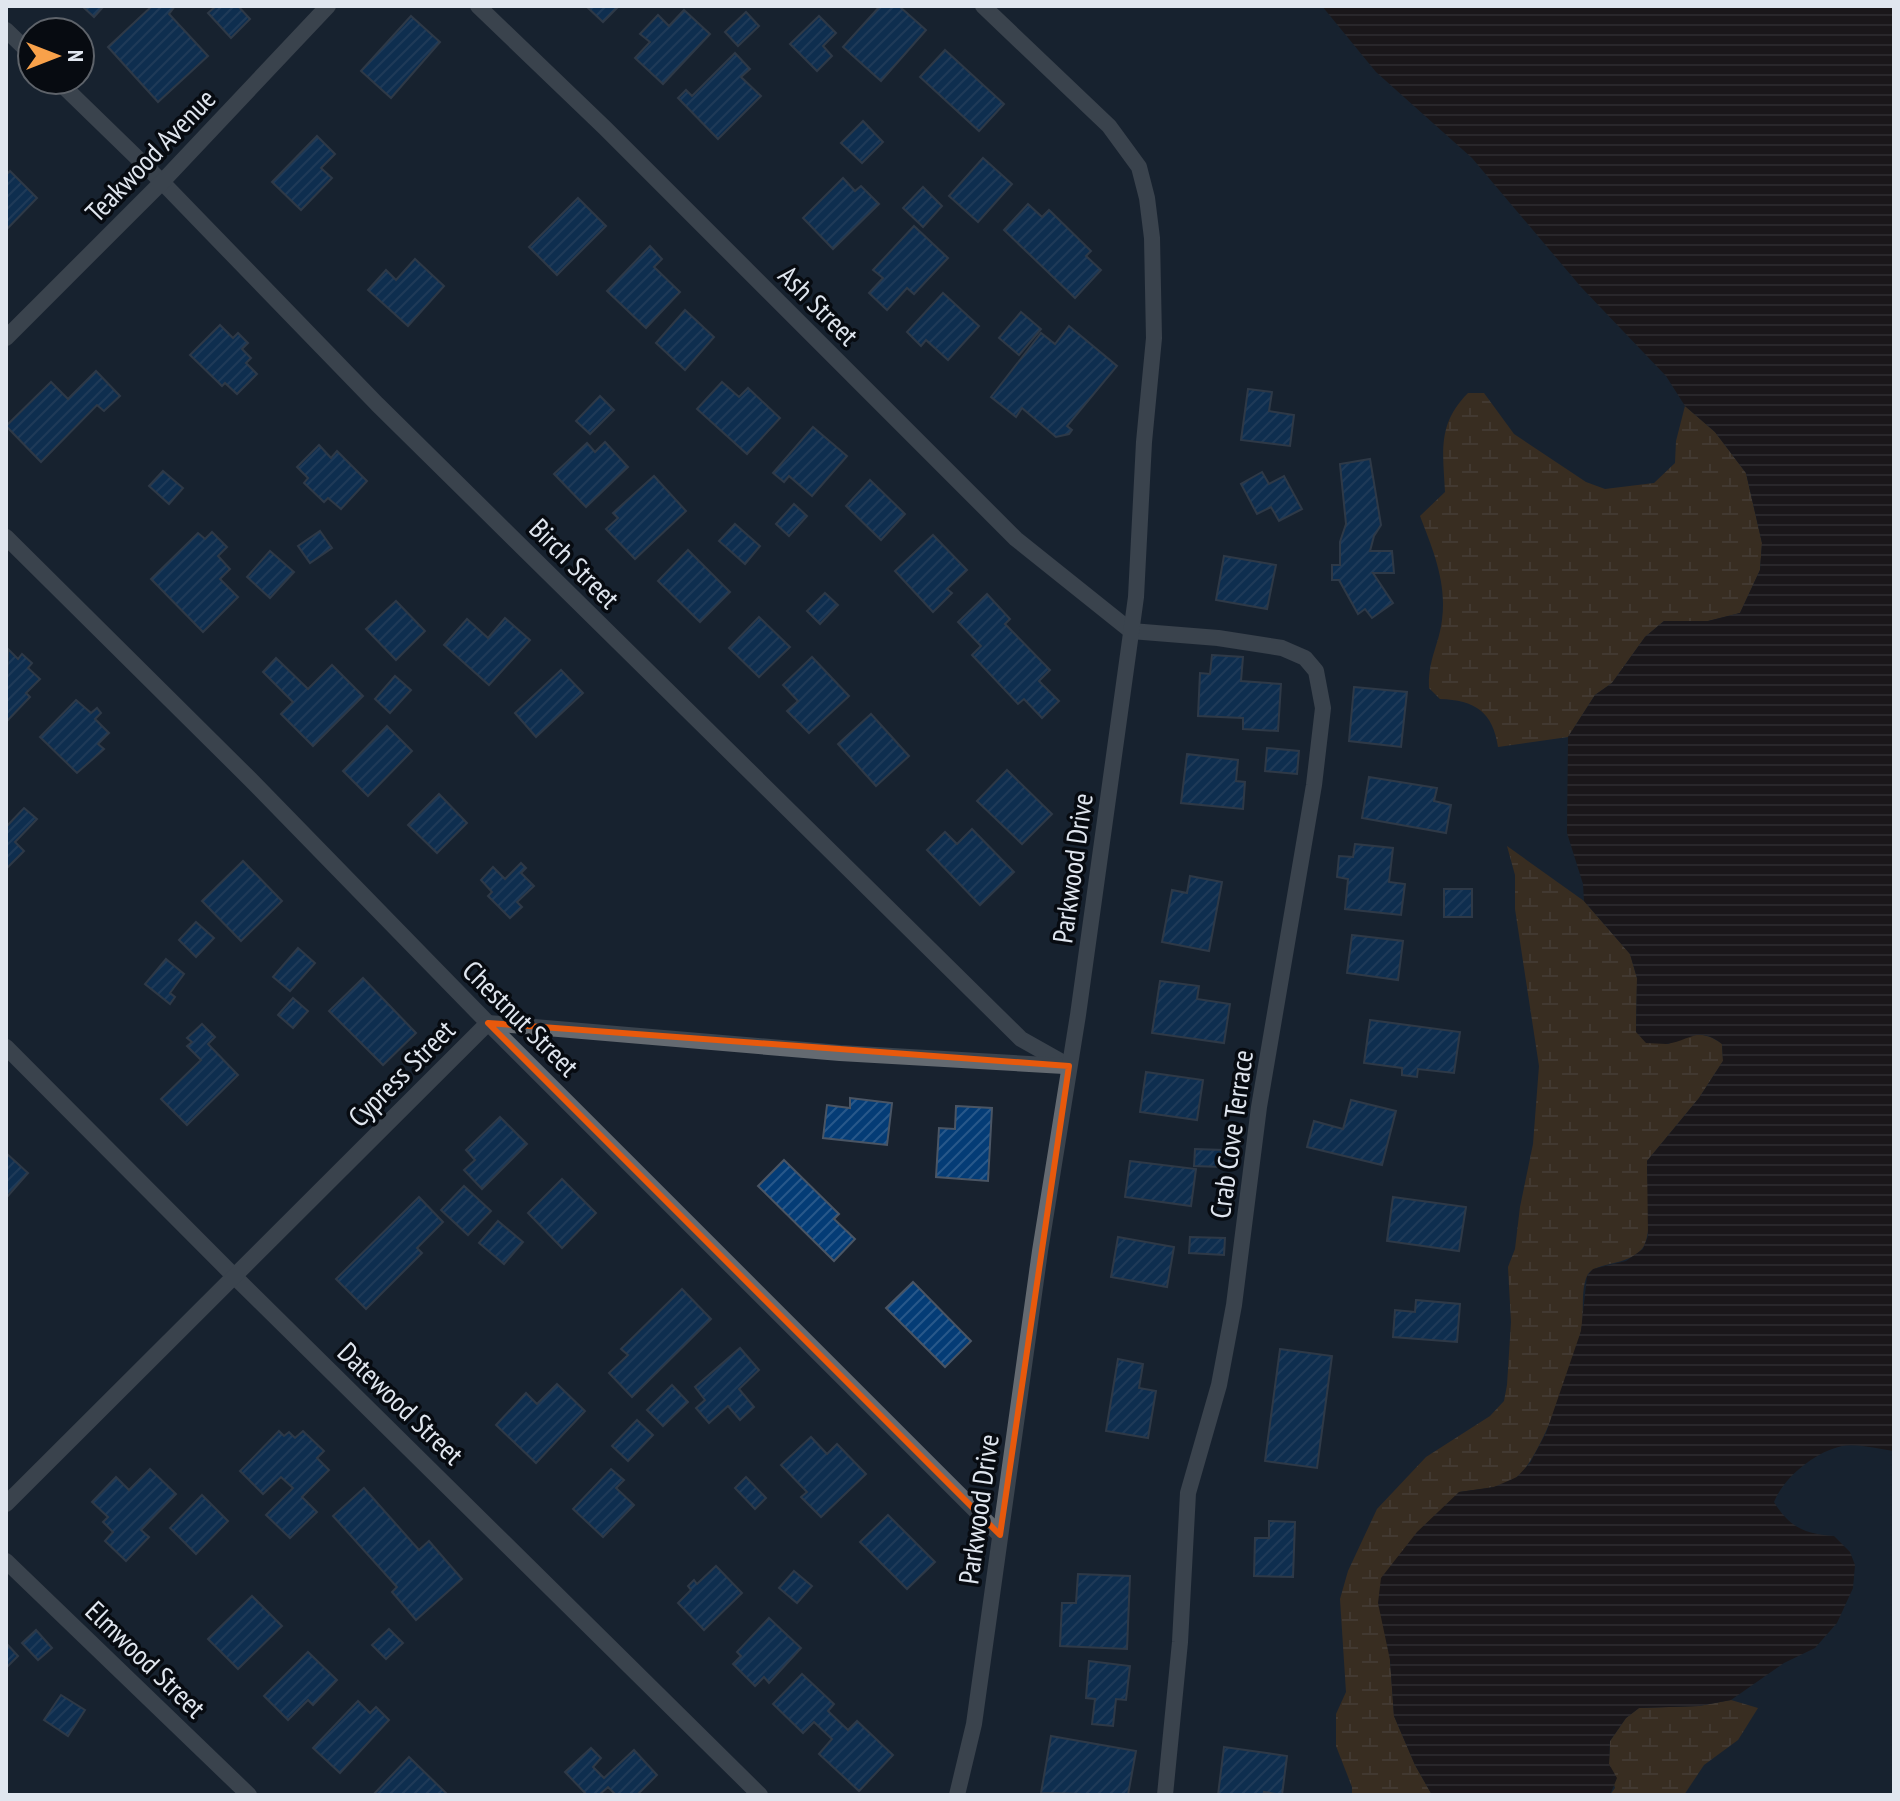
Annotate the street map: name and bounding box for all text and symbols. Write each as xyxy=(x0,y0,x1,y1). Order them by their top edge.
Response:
north arrow xyxy=(16,16,96,96)
text: N xyxy=(62,50,90,62)
street label: Teakwood Avenue xyxy=(77,80,223,230)
street label: Ash Street xyxy=(771,257,867,353)
street label: Birch Street xyxy=(522,510,628,616)
street label: Parkwood Drive xyxy=(1043,791,1101,945)
street label: Chestnut Street xyxy=(455,952,587,1084)
street label: Cypress Street xyxy=(340,1011,463,1134)
street label: Crab Cove Terrace xyxy=(1201,1047,1261,1221)
street label: Datewood Street xyxy=(330,1334,472,1473)
street label: Parkwood Drive xyxy=(949,1432,1007,1586)
street label: Elmwood Street xyxy=(78,1592,214,1726)

